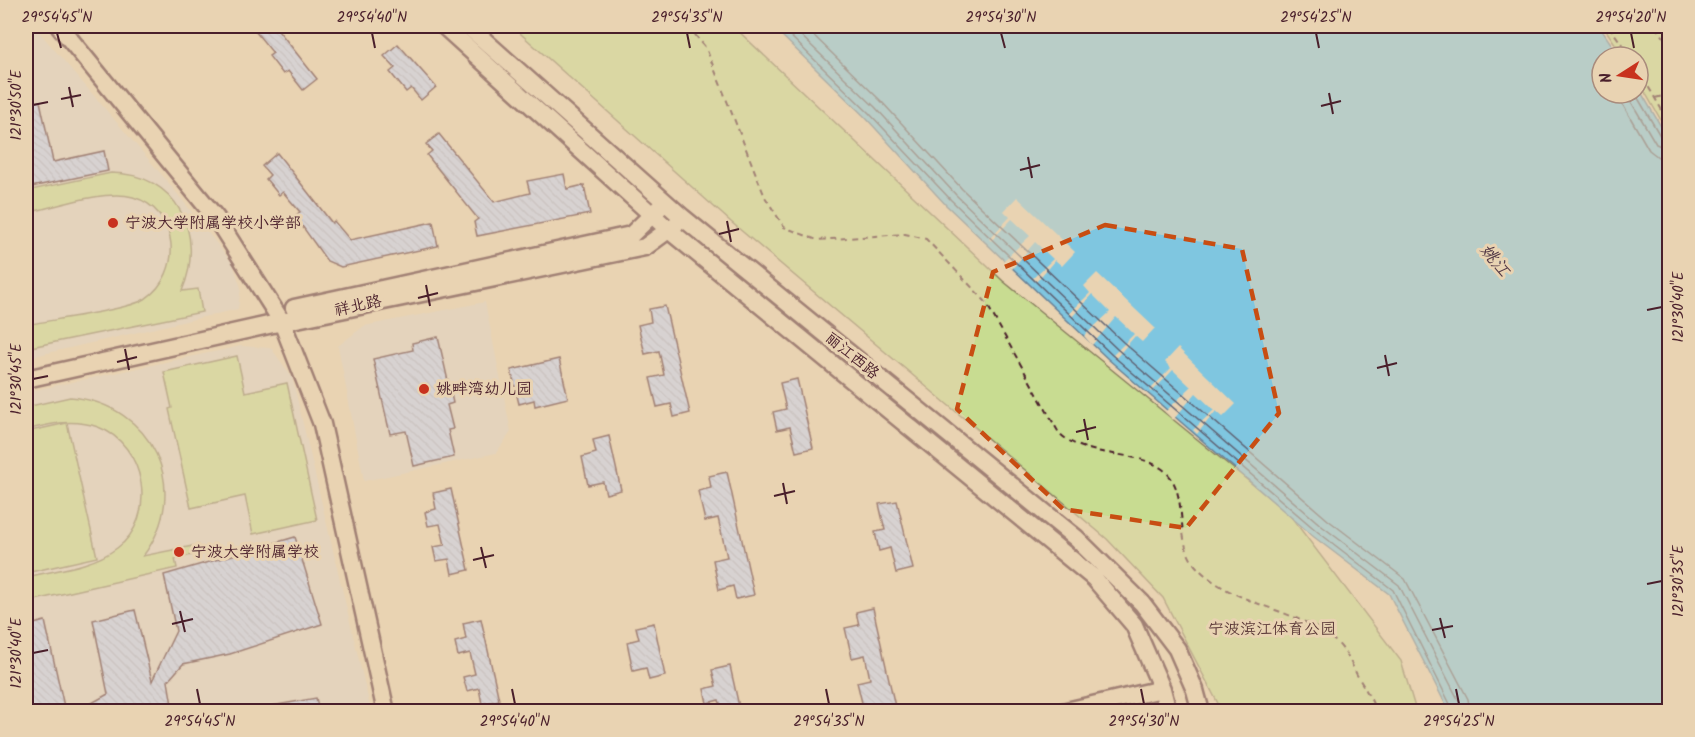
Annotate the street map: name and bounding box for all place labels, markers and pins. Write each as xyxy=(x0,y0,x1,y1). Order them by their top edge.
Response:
place label: 宁波大学附属学校小学部 xyxy=(125,211,301,236)
marker: 宁波大学附属学校小学部 xyxy=(106,216,120,230)
place label: 姚畔湾幼儿园 xyxy=(436,377,532,402)
marker: 姚畔湾幼儿园 xyxy=(417,382,431,396)
place label: 宁波大学附属学校 xyxy=(191,540,319,565)
marker: 宁波大学附属学校 xyxy=(172,545,186,559)

